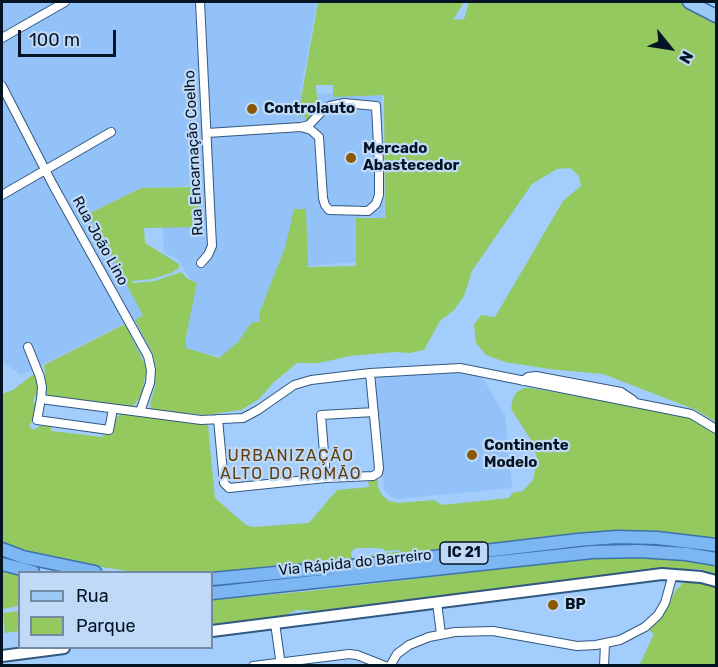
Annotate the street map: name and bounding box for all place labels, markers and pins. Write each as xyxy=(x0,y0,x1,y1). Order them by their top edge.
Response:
place label: Controlauto xyxy=(264,100,355,118)
marker: Controlauto xyxy=(245,102,259,116)
place label: Mercado Abastecedor xyxy=(363,140,459,175)
marker: Mercado Abastecedor xyxy=(344,151,358,165)
place label: Continente Modelo xyxy=(484,437,569,472)
marker: Continente Modelo xyxy=(465,448,479,462)
place label: BP xyxy=(565,596,586,614)
marker: BP xyxy=(546,598,560,612)

